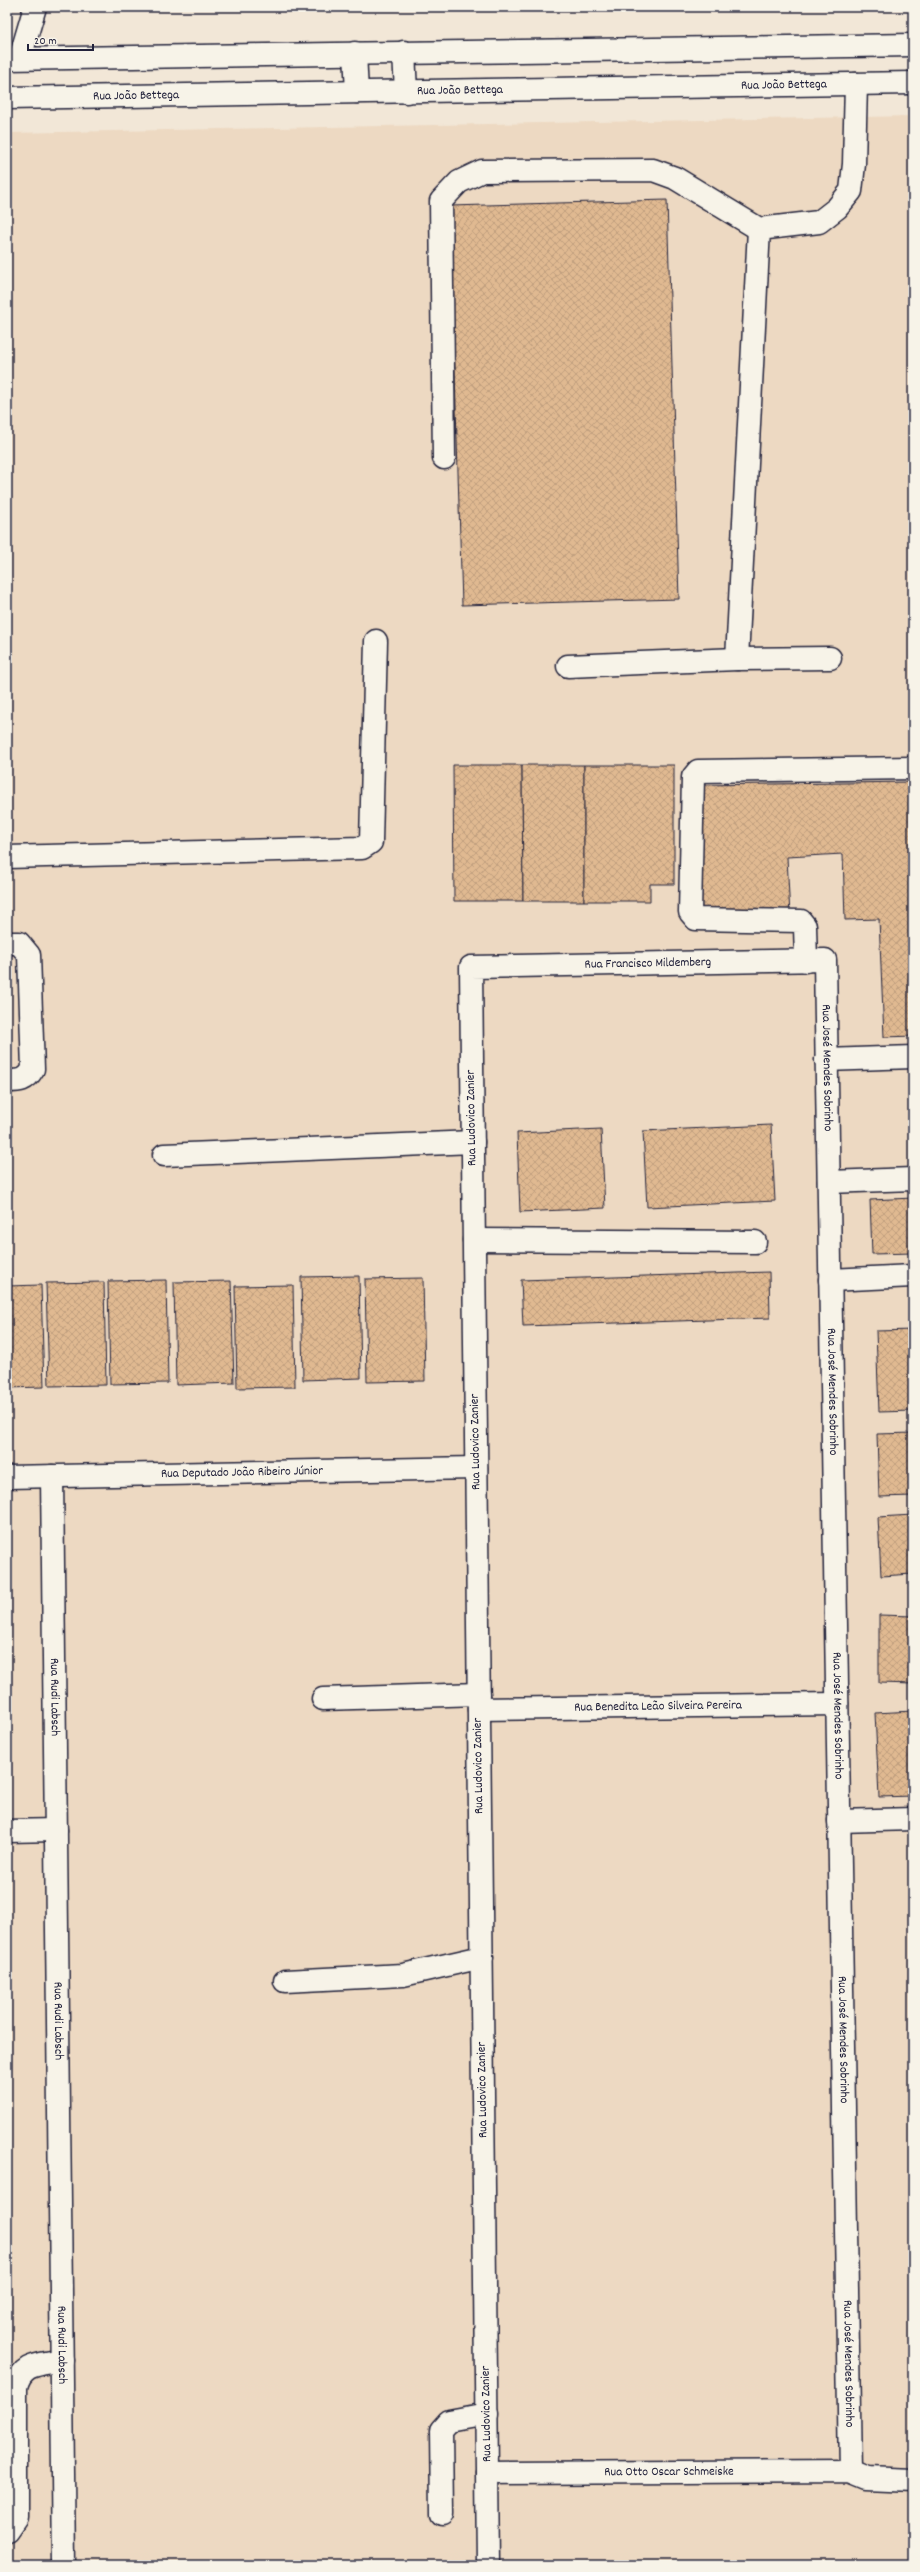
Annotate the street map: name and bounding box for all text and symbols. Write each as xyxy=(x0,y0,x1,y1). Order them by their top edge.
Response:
scale bar xyxy=(28,26,93,52)
text: 20 m xyxy=(34,33,57,50)
street label: Rua João Bettega xyxy=(741,75,828,95)
street label: Rua João Bettega xyxy=(417,80,504,101)
street label: Rua João Bettega xyxy=(93,86,180,106)
street label: Rua Francisco Mildemberg xyxy=(584,953,712,974)
street label: Rua José Mendes Sobrinho xyxy=(816,1004,837,1132)
street label: Rua Ludovico Zanier xyxy=(462,1069,482,1166)
street label: Rua José Mendes Sobrinho xyxy=(822,1328,843,1456)
street label: Rua Ludovico Zanier xyxy=(466,1393,486,1490)
street label: Rua Deputado João Ribeiro Júnior xyxy=(161,1461,323,1484)
street label: Rua José Mendes Sobrinho xyxy=(827,1652,848,1780)
street label: Rua Rudi Labsch xyxy=(45,1658,64,1736)
street label: Rua Benedita Leão Silveira Pereira xyxy=(574,1696,743,1717)
street label: Rua Ludovico Zanier xyxy=(469,1717,489,1814)
street label: Rua José Mendes Sobrinho xyxy=(832,1976,853,2104)
street label: Rua Rudi Labsch xyxy=(48,1982,68,2060)
street label: Rua Ludovico Zanier xyxy=(473,2041,493,2138)
street label: Rua José Mendes Sobrinho xyxy=(838,2300,859,2428)
street label: Rua Rudi Labsch xyxy=(52,2306,72,2384)
street label: Rua Ludovico Zanier xyxy=(477,2365,497,2462)
street label: Rua Otto Oscar Schmeiske xyxy=(604,2462,734,2482)

